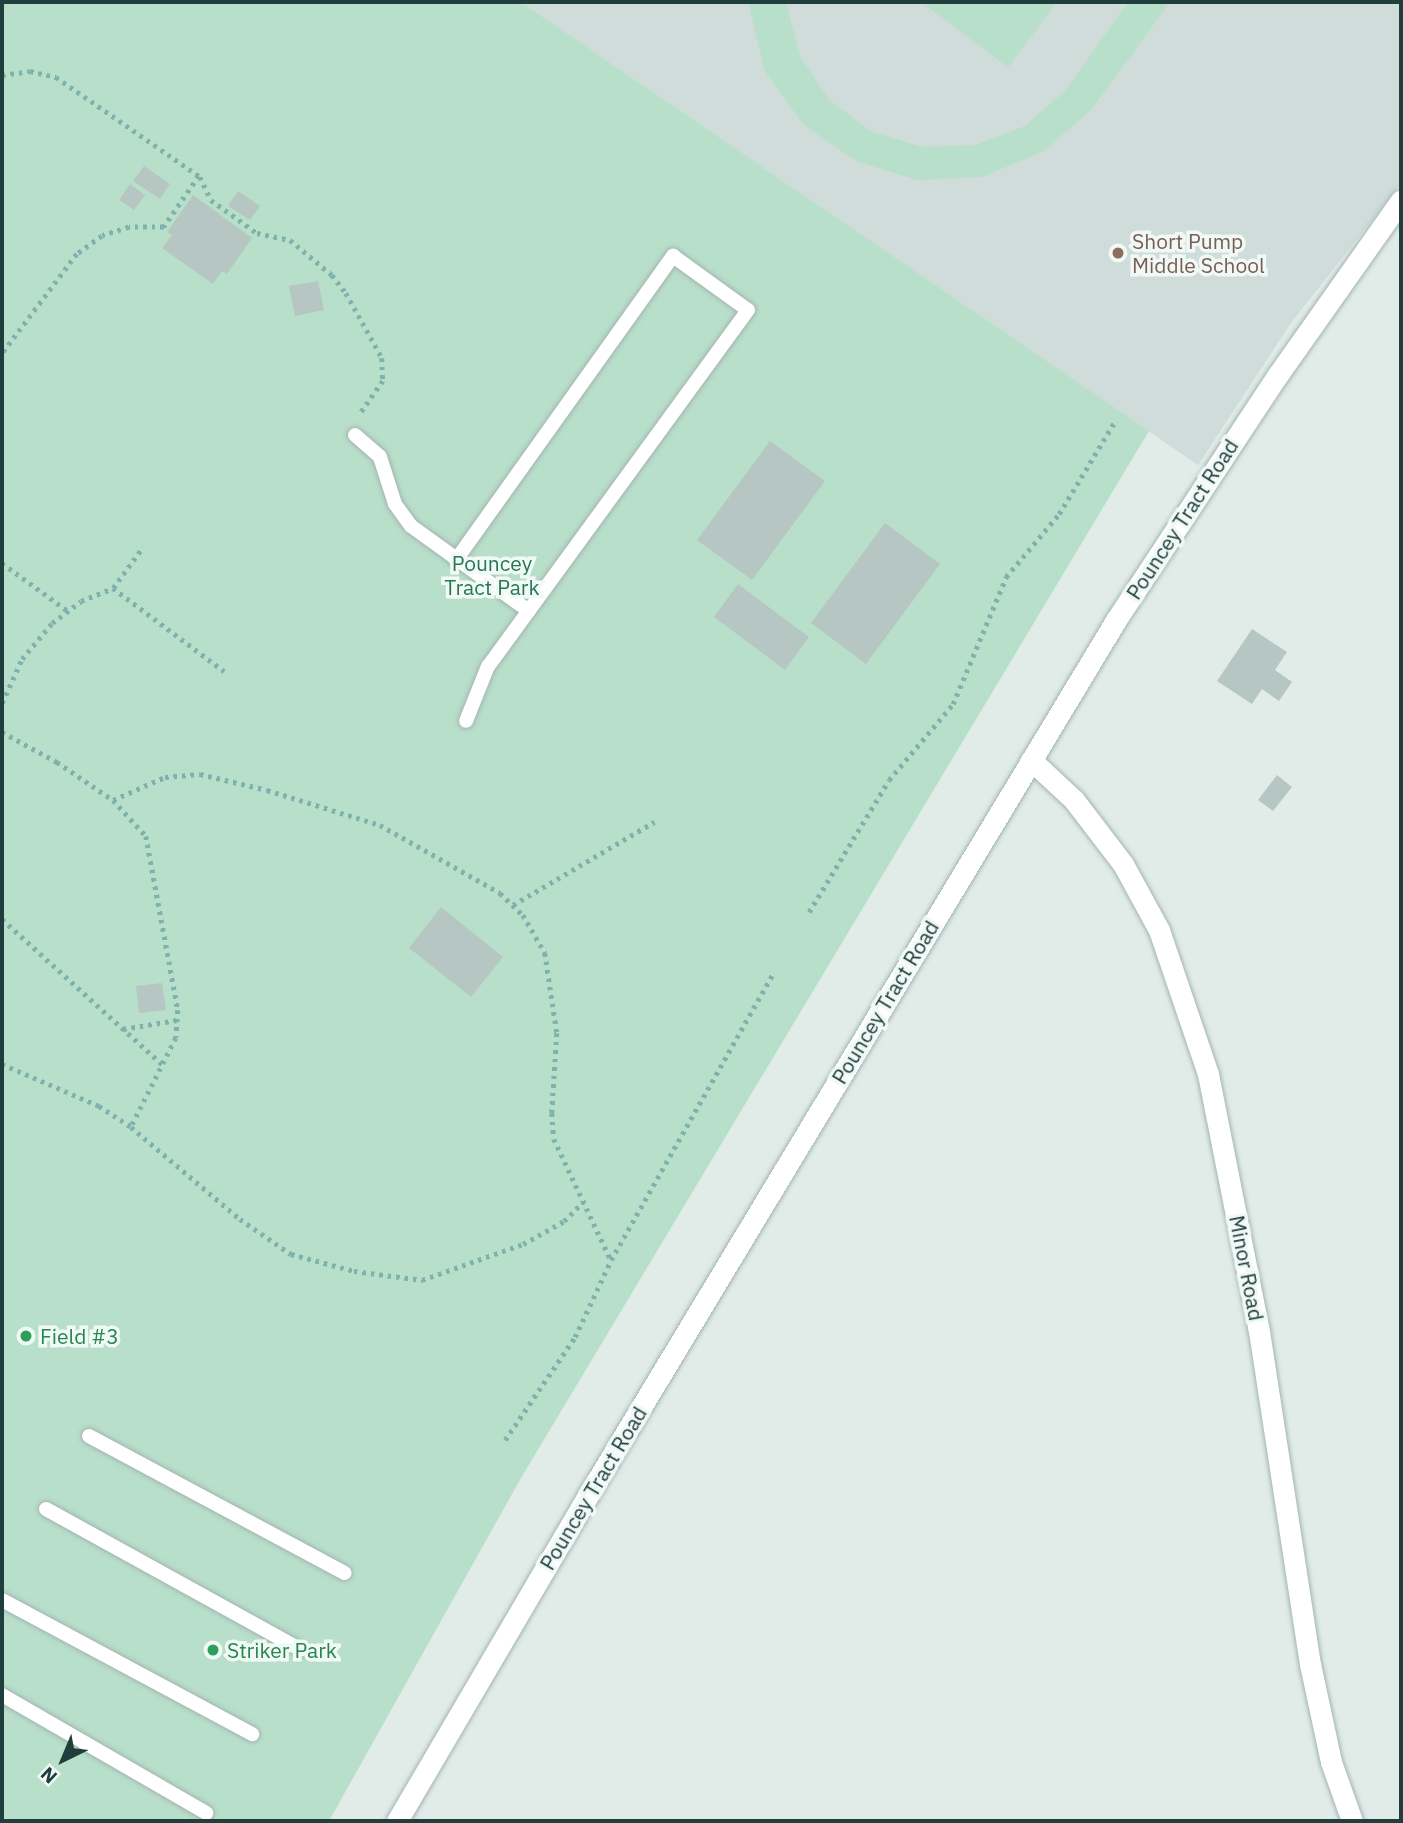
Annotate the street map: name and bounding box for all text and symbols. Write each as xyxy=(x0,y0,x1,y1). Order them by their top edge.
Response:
place label: Short Pump Middle School xyxy=(1132,228,1265,278)
marker: Short Pump Middle School xyxy=(1110,245,1126,261)
street label: Pouncey Tract Road xyxy=(1121,434,1243,604)
park label: Pouncey Tract Park xyxy=(444,550,540,600)
street label: Pouncey Tract Road xyxy=(826,916,944,1088)
street label: Minor Road xyxy=(1224,1213,1270,1323)
place label: Field #3 xyxy=(40,1323,119,1349)
marker: Field #3 xyxy=(18,1328,34,1344)
street label: Pouncey Tract Road xyxy=(534,1402,652,1574)
place label: Striker Park xyxy=(227,1637,337,1663)
marker: Striker Park xyxy=(205,1642,221,1658)
north arrow xyxy=(28,1725,98,1795)
text: N xyxy=(35,1762,62,1789)

